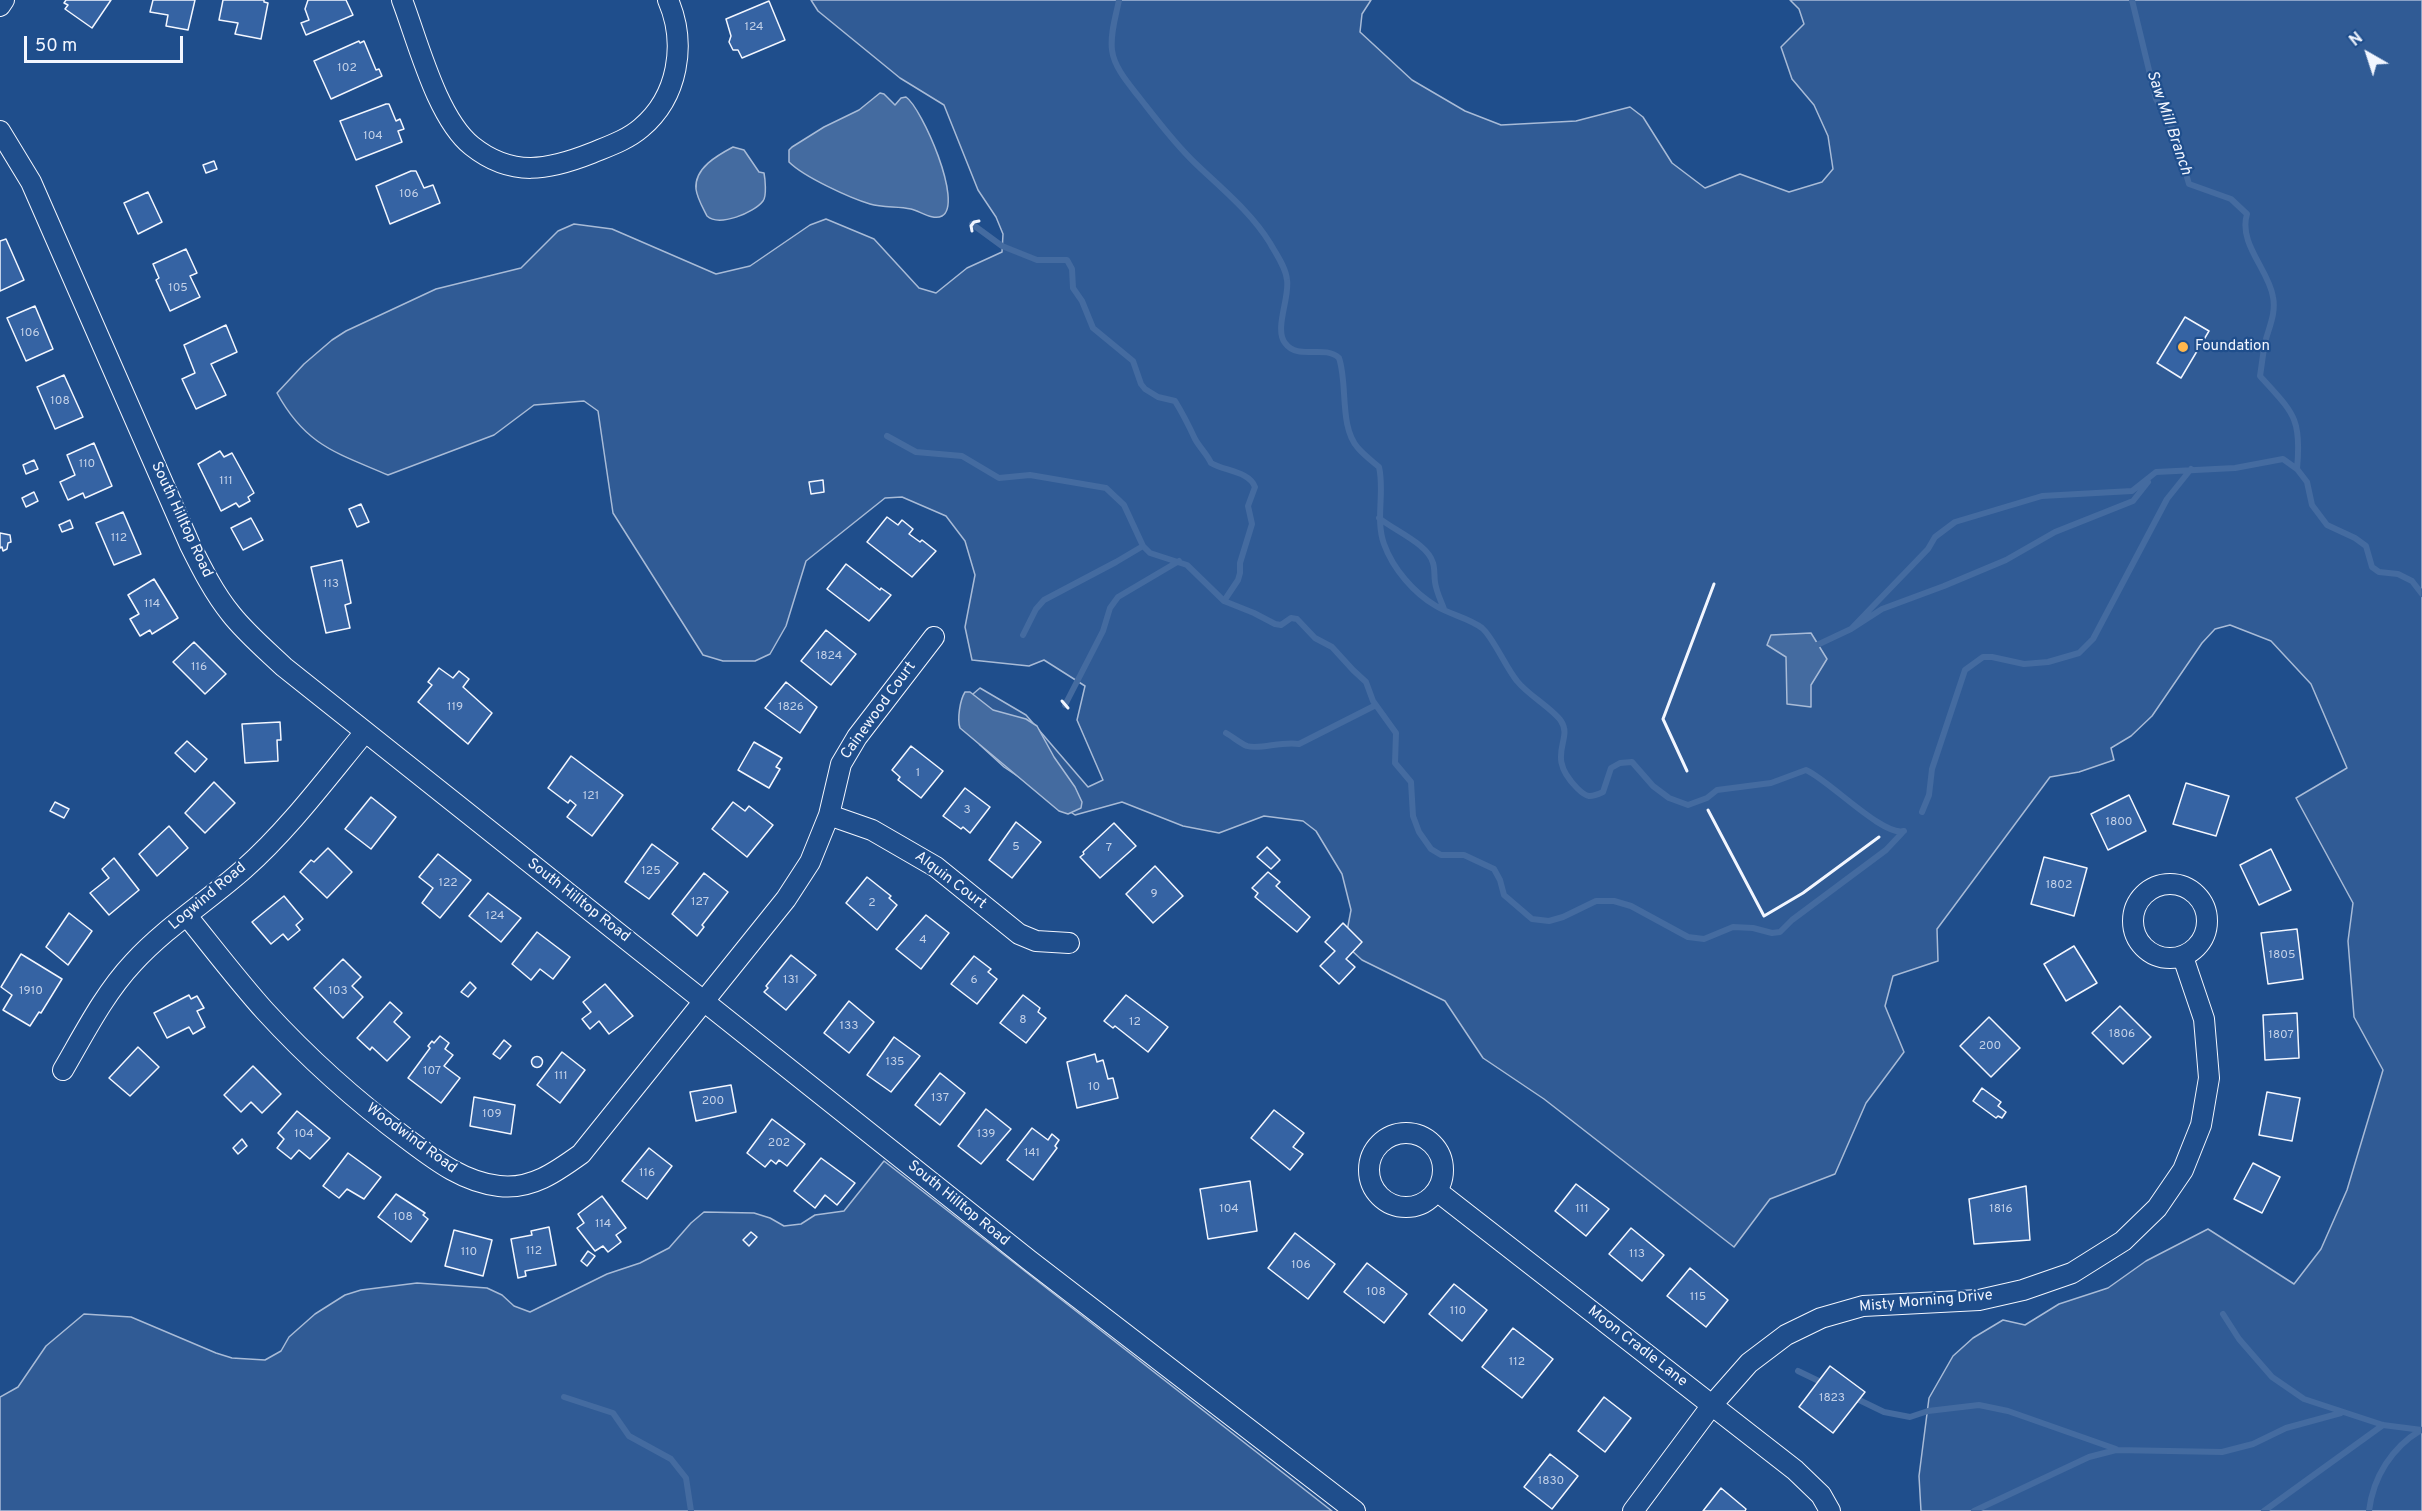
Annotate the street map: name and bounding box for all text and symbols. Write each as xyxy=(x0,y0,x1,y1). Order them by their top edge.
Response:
house number: 124 xyxy=(744,21,764,35)
scale bar xyxy=(27,24,186,62)
north arrow xyxy=(2338,24,2398,84)
text: N xyxy=(2346,29,2367,51)
text: 50 m xyxy=(35,35,77,58)
house number: 102 xyxy=(337,62,357,76)
water label: Saw Mill Branch xyxy=(2141,68,2195,178)
house number: 104 xyxy=(363,130,383,144)
house number: 106 xyxy=(399,188,419,202)
house number: 105 xyxy=(168,282,188,296)
house number: 106 xyxy=(20,327,40,341)
place label: Foundation xyxy=(2195,338,2270,356)
marker: Foundation xyxy=(2176,340,2190,354)
house number: 108 xyxy=(50,395,70,409)
house number: 110 xyxy=(79,458,95,472)
street label: South Hilltop Road xyxy=(146,459,216,581)
house number: 111 xyxy=(219,475,233,489)
house number: 112 xyxy=(111,532,127,546)
house number: 113 xyxy=(323,578,339,592)
house number: 114 xyxy=(144,598,160,612)
house number: 1824 xyxy=(816,650,842,664)
street label: Cainewood Court xyxy=(838,659,920,763)
house number: 116 xyxy=(191,661,207,675)
house number: 119 xyxy=(447,701,463,715)
house number: 1826 xyxy=(778,701,804,715)
house number: 1 xyxy=(916,767,920,781)
house number: 121 xyxy=(583,790,599,804)
house number: 3 xyxy=(963,804,971,818)
house number: 1800 xyxy=(2106,816,2132,830)
house number: 5 xyxy=(1012,841,1020,855)
house number: 7 xyxy=(1106,842,1112,856)
street label: Alquin Court xyxy=(911,848,989,914)
street label: South Hilltop Road xyxy=(523,855,633,947)
street label: Logwind Road xyxy=(166,859,250,935)
house number: 125 xyxy=(641,865,661,879)
house number: 122 xyxy=(438,877,458,891)
house number: 1802 xyxy=(2046,879,2072,893)
house number: 9 xyxy=(1150,888,1158,902)
house number: 127 xyxy=(691,896,709,910)
house number: 2 xyxy=(868,897,876,911)
house number: 124 xyxy=(485,910,505,924)
house number: 4 xyxy=(919,934,927,948)
house number: 1805 xyxy=(2269,949,2295,963)
house number: 131 xyxy=(783,974,799,988)
house number: 6 xyxy=(970,974,978,988)
house number: 1910 xyxy=(19,985,43,999)
house number: 103 xyxy=(328,985,348,999)
house number: 8 xyxy=(1019,1014,1027,1028)
house number: 12 xyxy=(1129,1016,1141,1030)
house number: 133 xyxy=(840,1020,858,1034)
house number: 1806 xyxy=(2109,1028,2135,1042)
house number: 1807 xyxy=(2268,1029,2294,1043)
house number: 200 xyxy=(1979,1040,2001,1054)
house number: 135 xyxy=(885,1056,905,1070)
house number: 107 xyxy=(423,1065,441,1079)
house number: 111 xyxy=(554,1070,568,1084)
house number: 10 xyxy=(1088,1081,1100,1095)
house number: 137 xyxy=(931,1092,949,1106)
house number: 200 xyxy=(702,1095,724,1109)
street label: Woodwind Road xyxy=(362,1100,460,1178)
house number: 109 xyxy=(482,1108,502,1122)
house number: 104 xyxy=(294,1128,314,1142)
house number: 139 xyxy=(977,1128,995,1142)
house number: 202 xyxy=(768,1137,790,1151)
house number: 141 xyxy=(1024,1147,1040,1161)
street label: South Hilltop Road xyxy=(904,1157,1012,1251)
house number: 116 xyxy=(639,1167,655,1181)
house number: 104 xyxy=(1219,1203,1239,1217)
house number: 111 xyxy=(1575,1203,1589,1217)
house number: 1816 xyxy=(1989,1203,2013,1217)
house number: 108 xyxy=(393,1211,413,1225)
house number: 114 xyxy=(595,1218,611,1232)
house number: 112 xyxy=(526,1245,542,1259)
house number: 110 xyxy=(461,1246,477,1260)
house number: 113 xyxy=(1629,1248,1645,1262)
house number: 106 xyxy=(1291,1259,1311,1273)
house number: 108 xyxy=(1366,1286,1386,1300)
street label: Misty Morning Drive xyxy=(1858,1287,1994,1317)
house number: 115 xyxy=(1690,1291,1706,1305)
street label: Moon Cradle Lane xyxy=(1584,1303,1690,1391)
house number: 110 xyxy=(1450,1305,1466,1319)
house number: 112 xyxy=(1509,1356,1525,1370)
house number: 1823 xyxy=(1819,1392,1845,1406)
house number: 1830 xyxy=(1538,1475,1564,1489)

